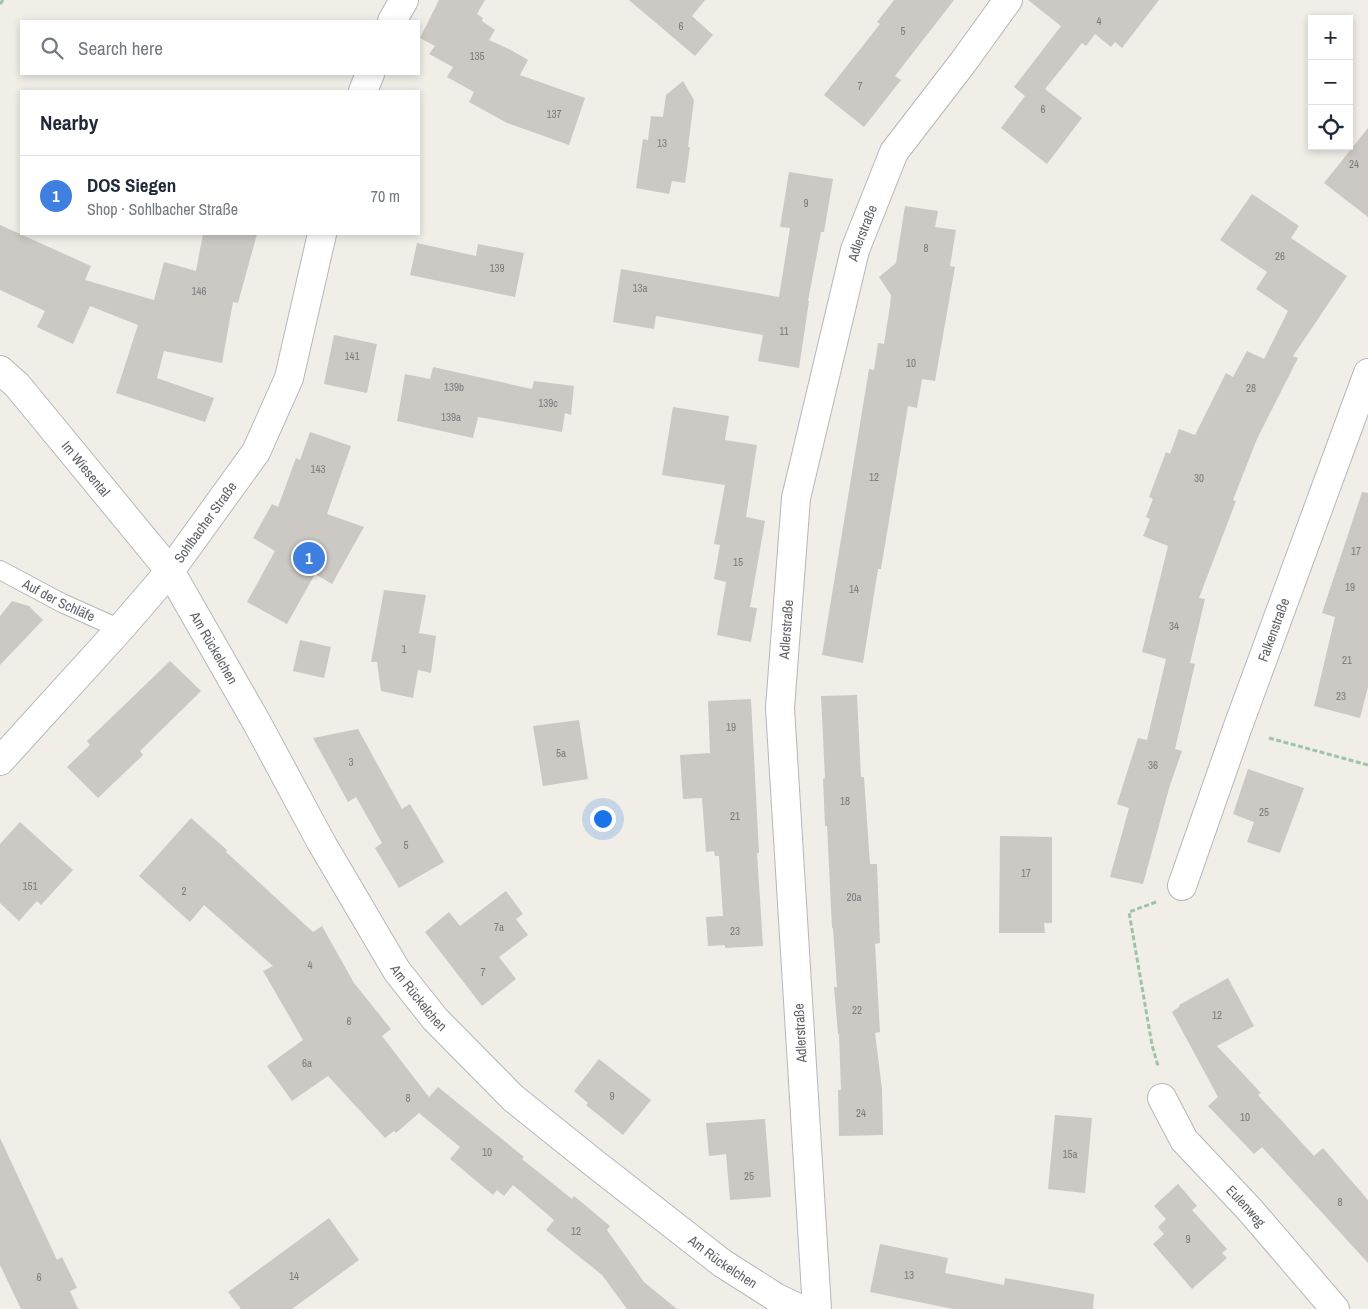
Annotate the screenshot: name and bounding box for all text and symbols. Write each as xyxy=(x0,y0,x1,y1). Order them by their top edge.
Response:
house number: 4 xyxy=(1096,14,1102,28)
map controls xyxy=(1308,15,1353,150)
button: + xyxy=(1308,15,1353,60)
house number: 6 xyxy=(678,19,684,33)
search box xyxy=(20,20,420,75)
house number: 5 xyxy=(900,24,906,38)
icon: search xyxy=(38,34,66,62)
text: Search here xyxy=(78,35,163,61)
house number: 135 xyxy=(469,49,485,63)
button: − xyxy=(1308,60,1353,105)
house number: 7 xyxy=(857,79,863,93)
house number: 6 xyxy=(1040,102,1046,116)
button: locate xyxy=(1308,105,1353,150)
house number: 137 xyxy=(546,107,562,121)
text: Nearby xyxy=(40,108,98,137)
house number: 13 xyxy=(657,136,667,150)
house number: 24 xyxy=(1349,157,1359,171)
text: DOS Siegen xyxy=(87,172,176,198)
text: 1 xyxy=(52,185,60,207)
text: 70 m xyxy=(371,185,400,207)
house number: 9 xyxy=(803,196,809,210)
text: Shop · Sohlbacher Straße xyxy=(87,198,238,220)
street label: Adlerstraße xyxy=(843,202,881,264)
house number: 8 xyxy=(923,241,929,255)
house number: 26 xyxy=(1275,249,1285,263)
house number: 139 xyxy=(489,261,505,275)
house number: 13a xyxy=(632,281,648,295)
house number: 146 xyxy=(191,284,207,298)
house number: 11 xyxy=(779,324,789,338)
house number: 141 xyxy=(344,349,360,363)
house number: 10 xyxy=(906,356,916,370)
house number: 139b xyxy=(444,380,464,394)
house number: 28 xyxy=(1246,381,1256,395)
house number: 139c xyxy=(538,396,558,410)
house number: 139a xyxy=(441,410,461,424)
street label: Im Wiesental xyxy=(58,437,114,500)
house number: 143 xyxy=(310,462,326,476)
house number: 12 xyxy=(869,470,879,484)
house number: 30 xyxy=(1194,471,1204,485)
street label: Sohlbacher Straße xyxy=(170,478,241,566)
pin: 1 xyxy=(293,539,325,577)
house number: 17 xyxy=(1351,544,1361,558)
house number: 15 xyxy=(733,555,743,569)
street label: Auf der Schläfe xyxy=(18,574,98,626)
house number: 19 xyxy=(1345,580,1355,594)
house number: 14 xyxy=(849,582,859,596)
street label: Falkenstraße xyxy=(1254,596,1293,664)
street label: Adlerstraße xyxy=(775,599,797,661)
street label: Am Rückelchen xyxy=(186,608,242,687)
house number: 34 xyxy=(1169,619,1179,633)
house number: 1 xyxy=(401,642,407,656)
house number: 21 xyxy=(1342,653,1352,667)
house number: 23 xyxy=(1336,689,1346,703)
house number: 19 xyxy=(726,720,736,734)
house number: 5a xyxy=(556,746,566,760)
house number: 3 xyxy=(348,755,354,769)
house number: 36 xyxy=(1148,758,1158,772)
house number: 18 xyxy=(840,794,850,808)
house number: 25 xyxy=(1259,805,1269,819)
your location xyxy=(590,806,616,832)
house number: 21 xyxy=(730,809,740,823)
house number: 5 xyxy=(403,838,409,852)
house number: 17 xyxy=(1021,866,1031,880)
house number: 151 xyxy=(22,879,38,893)
house number: 2 xyxy=(181,884,187,898)
house number: 20a xyxy=(846,890,862,904)
house number: 7a xyxy=(494,920,504,934)
house number: 23 xyxy=(730,924,740,938)
house number: 4 xyxy=(307,958,313,972)
street label: Am Rückelchen xyxy=(386,961,451,1035)
house number: 7 xyxy=(480,965,486,979)
street label: Adlerstraße xyxy=(789,1003,811,1064)
house number: 22 xyxy=(852,1003,862,1017)
house number: 12 xyxy=(1212,1008,1222,1022)
house number: 6 xyxy=(346,1014,352,1028)
house number: 6a xyxy=(302,1056,312,1070)
house number: 9 xyxy=(609,1089,615,1103)
house number: 8 xyxy=(405,1091,411,1105)
house number: 24 xyxy=(856,1106,866,1120)
house number: 10 xyxy=(1240,1110,1250,1124)
house number: 10 xyxy=(482,1145,492,1159)
house number: 15a xyxy=(1062,1147,1078,1161)
house number: 25 xyxy=(744,1169,754,1183)
street label: Eulenweg xyxy=(1222,1181,1270,1231)
house number: 8 xyxy=(1337,1195,1343,1209)
house number: 12 xyxy=(571,1224,581,1238)
street label: Am Rückelchen xyxy=(684,1231,761,1292)
house number: 9 xyxy=(1185,1232,1191,1246)
house number: 13 xyxy=(904,1268,914,1282)
house number: 14 xyxy=(289,1269,299,1283)
house number: 6 xyxy=(36,1270,42,1284)

